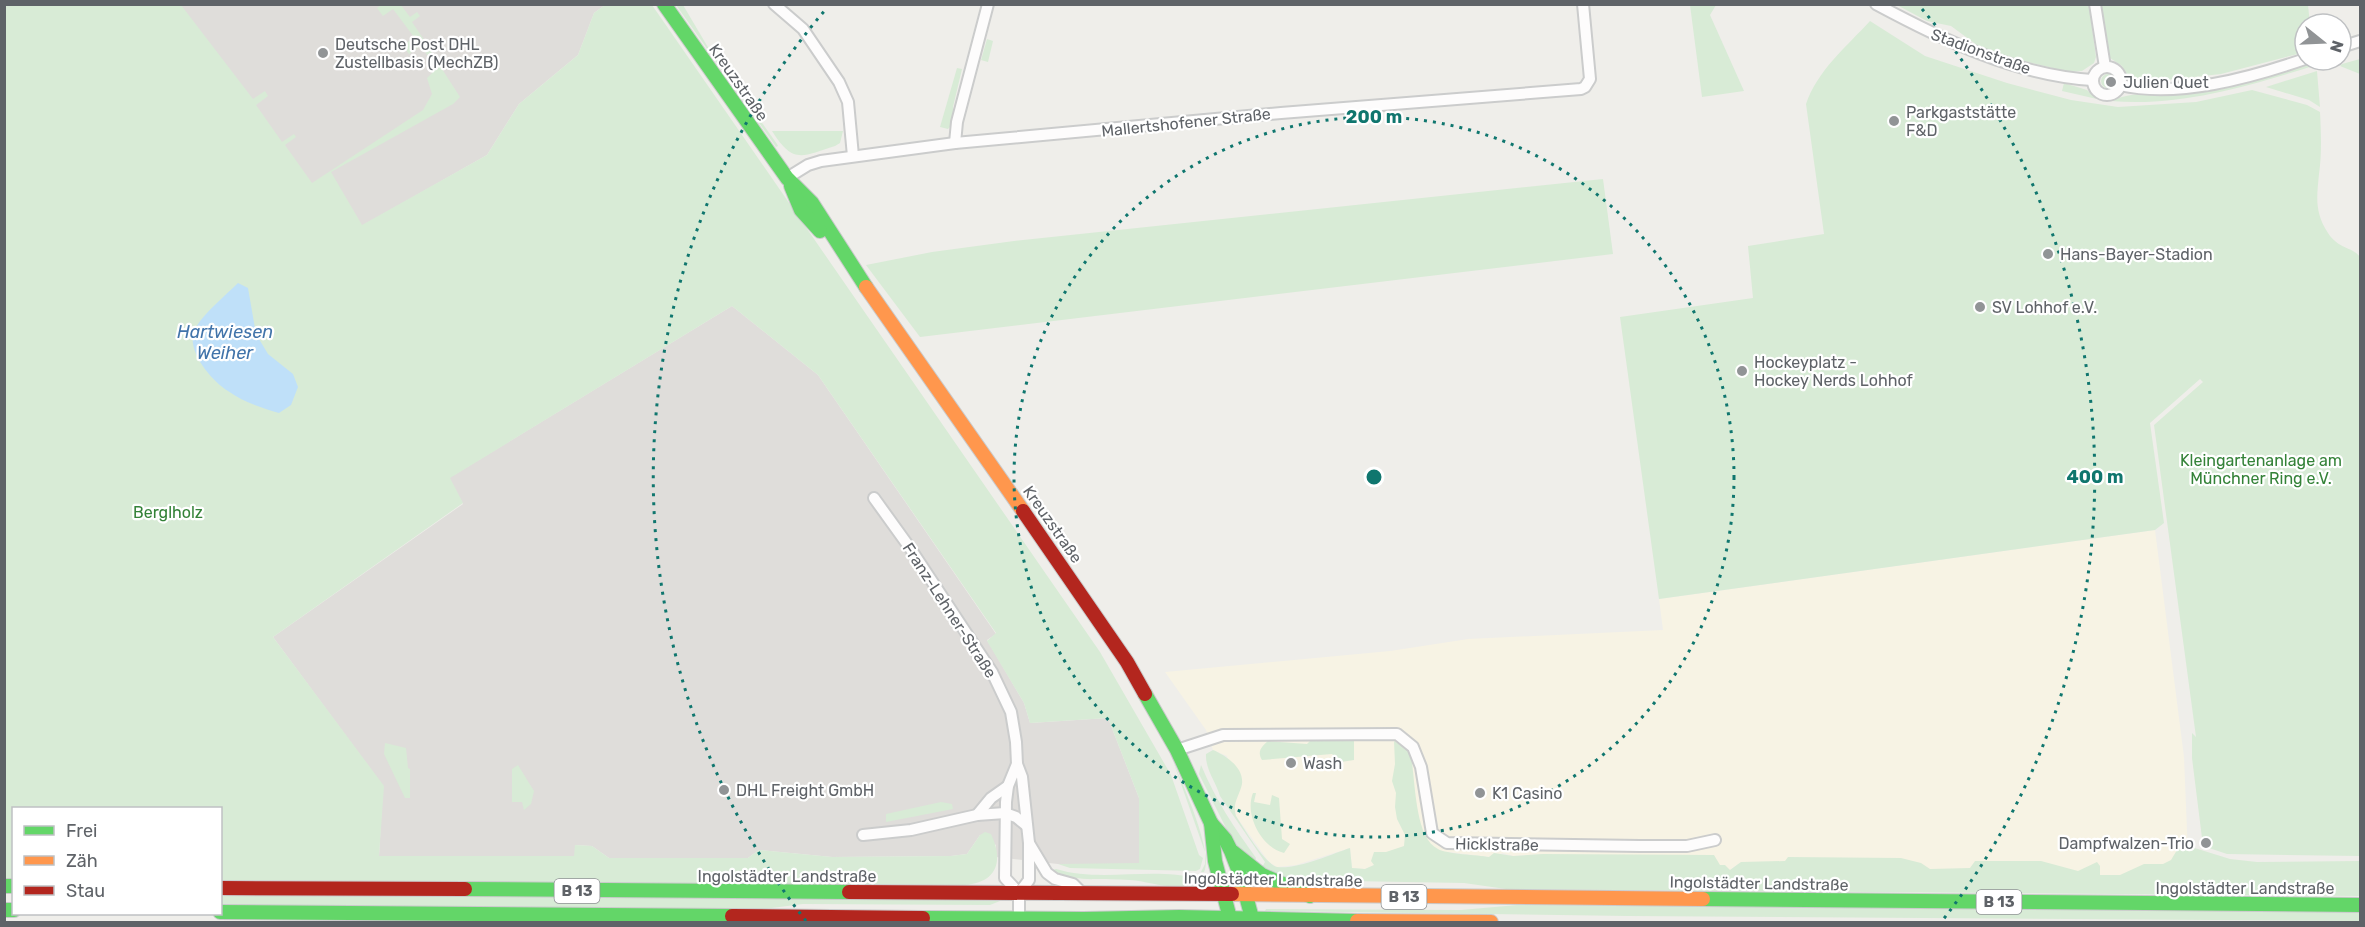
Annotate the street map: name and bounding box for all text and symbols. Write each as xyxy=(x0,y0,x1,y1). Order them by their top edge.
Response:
north arrow xyxy=(2293,12,2353,72)
street label: Stadionstraße xyxy=(1928,25,2033,78)
place label: Deutsche Post DHL Zustellbasis (MechZB) xyxy=(335,35,498,72)
text: N xyxy=(2326,38,2348,55)
street label: Kreuzstraße xyxy=(705,40,772,125)
marker: Deutsche Post DHL Zustellbasis (MechZB) xyxy=(316,46,330,60)
place label: Julien Quet xyxy=(2123,73,2209,92)
marker: Julien Quet xyxy=(2104,75,2118,89)
place label: Parkgaststätte F&D xyxy=(1906,103,2016,140)
street label: Mallertshofener Straße xyxy=(1100,104,1272,141)
text: 200 m xyxy=(1346,106,1402,128)
marker: Parkgaststätte F&D xyxy=(1887,114,1901,128)
place label: Hans-Bayer-Stadion xyxy=(2060,245,2213,264)
marker: Hans-Bayer-Stadion xyxy=(2041,247,2055,261)
place label: SV Lohhof e.V. xyxy=(1992,298,2097,317)
marker: SV Lohhof e.V. xyxy=(1973,300,1987,314)
water label: Hartwiesen Weiher xyxy=(177,321,273,364)
place label: Hockeyplatz - Hockey Nerds Lohhof xyxy=(1754,353,1913,390)
marker: Hockeyplatz - Hockey Nerds Lohhof xyxy=(1735,364,1749,378)
park label: Kleingartenanlage am Münchner Ring e.V. xyxy=(2180,451,2342,488)
text: 400 m xyxy=(2066,466,2124,488)
centre of rings xyxy=(1364,467,1384,487)
street label: Kreuzstraße xyxy=(1019,482,1086,567)
park label: Berglholz xyxy=(133,503,203,522)
street label: Franz-Lehner-Straße xyxy=(899,539,1000,682)
place label: Wash xyxy=(1303,754,1342,773)
marker: Wash xyxy=(1284,756,1298,770)
place label: DHL Freight GmbH xyxy=(736,781,874,800)
marker: DHL Freight GmbH xyxy=(717,783,731,797)
place label: K1 Casino xyxy=(1492,784,1562,803)
marker: K1 Casino xyxy=(1473,786,1487,800)
legend xyxy=(12,807,222,915)
text: Frei xyxy=(66,820,97,842)
street label: Hicklstraße xyxy=(1455,834,1539,855)
place label: Dampfwalzen-Trio xyxy=(2059,834,2194,853)
marker: Dampfwalzen-Trio xyxy=(2199,836,2213,850)
text: Zäh xyxy=(66,850,98,872)
street label: Ingolstädter Landstraße xyxy=(698,867,876,886)
street label: Ingolstädter Landstraße xyxy=(1183,868,1363,891)
street label: Ingolstädter Landstraße xyxy=(1669,872,1849,895)
road number: B 13 xyxy=(554,879,600,903)
street label: Ingolstädter Landstraße xyxy=(2156,879,2334,898)
text: Stau xyxy=(66,880,105,902)
road number: B 13 xyxy=(1382,885,1426,909)
road number: B 13 xyxy=(1976,890,2022,914)

